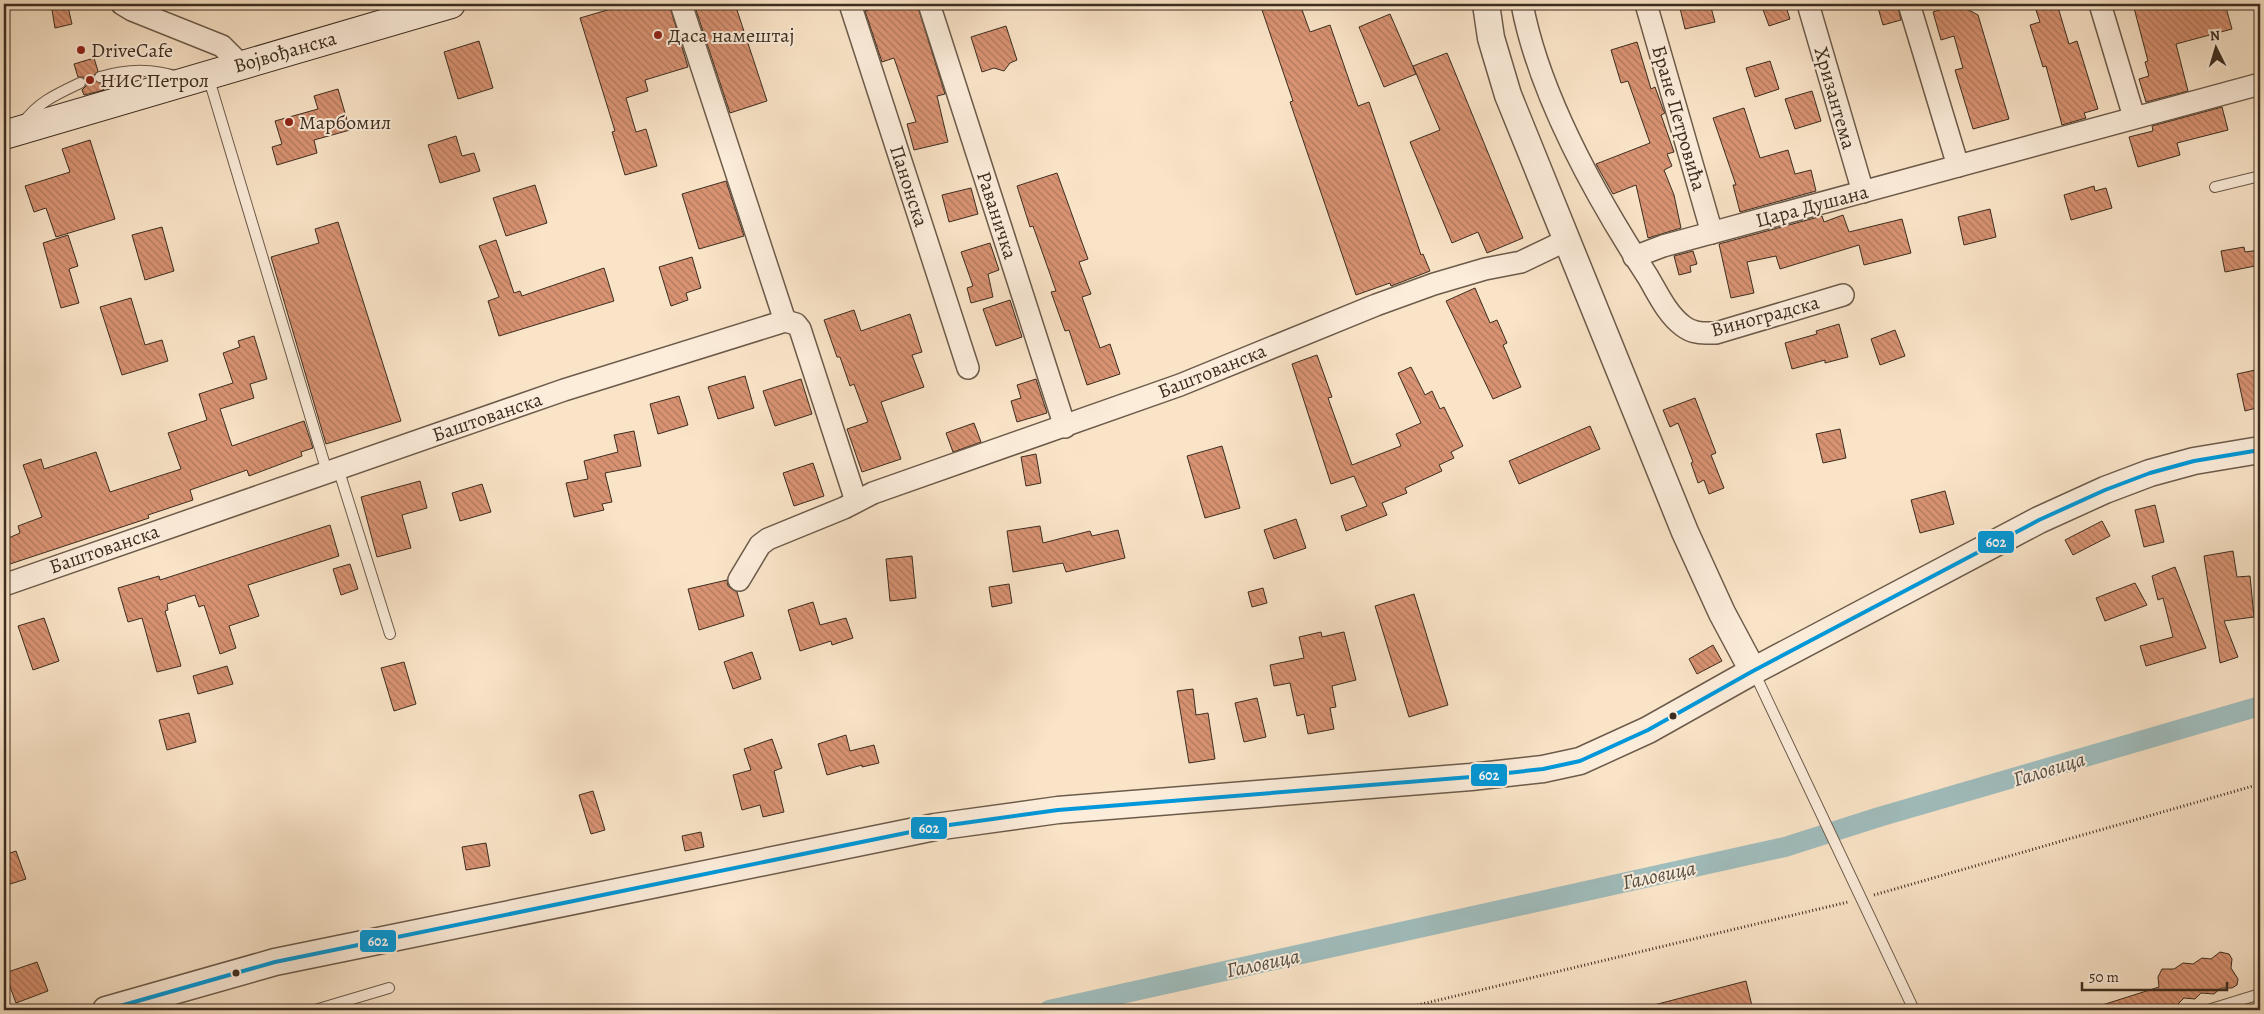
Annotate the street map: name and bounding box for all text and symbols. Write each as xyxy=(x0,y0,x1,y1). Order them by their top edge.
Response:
place label: Даса намештај xyxy=(668,22,794,49)
north arrow xyxy=(2192,22,2242,72)
street label: Војвођанска xyxy=(230,24,340,80)
text: N xyxy=(2209,26,2221,45)
marker: Даса намештај xyxy=(652,29,664,41)
place label: DriveCafe xyxy=(91,37,173,64)
street label: Бране Петровића xyxy=(1645,42,1713,195)
marker: DriveCafe xyxy=(75,44,87,56)
street label: Хризантема xyxy=(1808,44,1863,153)
place label: НИС Петрол xyxy=(100,67,209,94)
marker: НИС Петрол xyxy=(84,74,96,86)
place label: Марбомил xyxy=(299,109,391,136)
marker: Марбомил xyxy=(283,116,295,128)
street label: Панонска xyxy=(883,142,935,231)
street label: Раваничка xyxy=(970,168,1024,263)
street label: Цара Душана xyxy=(1753,178,1872,234)
street label: Виноградска xyxy=(1708,288,1823,343)
street label: Баштованска xyxy=(1154,337,1271,405)
street label: Баштованска xyxy=(428,385,546,448)
street label: Баштованска xyxy=(45,517,163,580)
line badge: 602 xyxy=(1977,530,2015,554)
text: 602 xyxy=(1986,533,2006,552)
unlabelled marker xyxy=(1668,711,1678,721)
water label: Галовица xyxy=(2009,745,2089,793)
line badge: 602 xyxy=(1470,763,1508,787)
text: 602 xyxy=(1479,766,1499,785)
line badge: 602 xyxy=(910,816,948,840)
text: 602 xyxy=(919,819,939,838)
water label: Галовица xyxy=(1620,854,1699,896)
line badge: 602 xyxy=(359,929,397,953)
text: 602 xyxy=(368,932,388,951)
water label: Галовица xyxy=(1224,942,1303,984)
scale bar xyxy=(2082,959,2226,991)
text: 50 m xyxy=(2089,967,2119,987)
unlabelled marker xyxy=(231,968,241,978)

